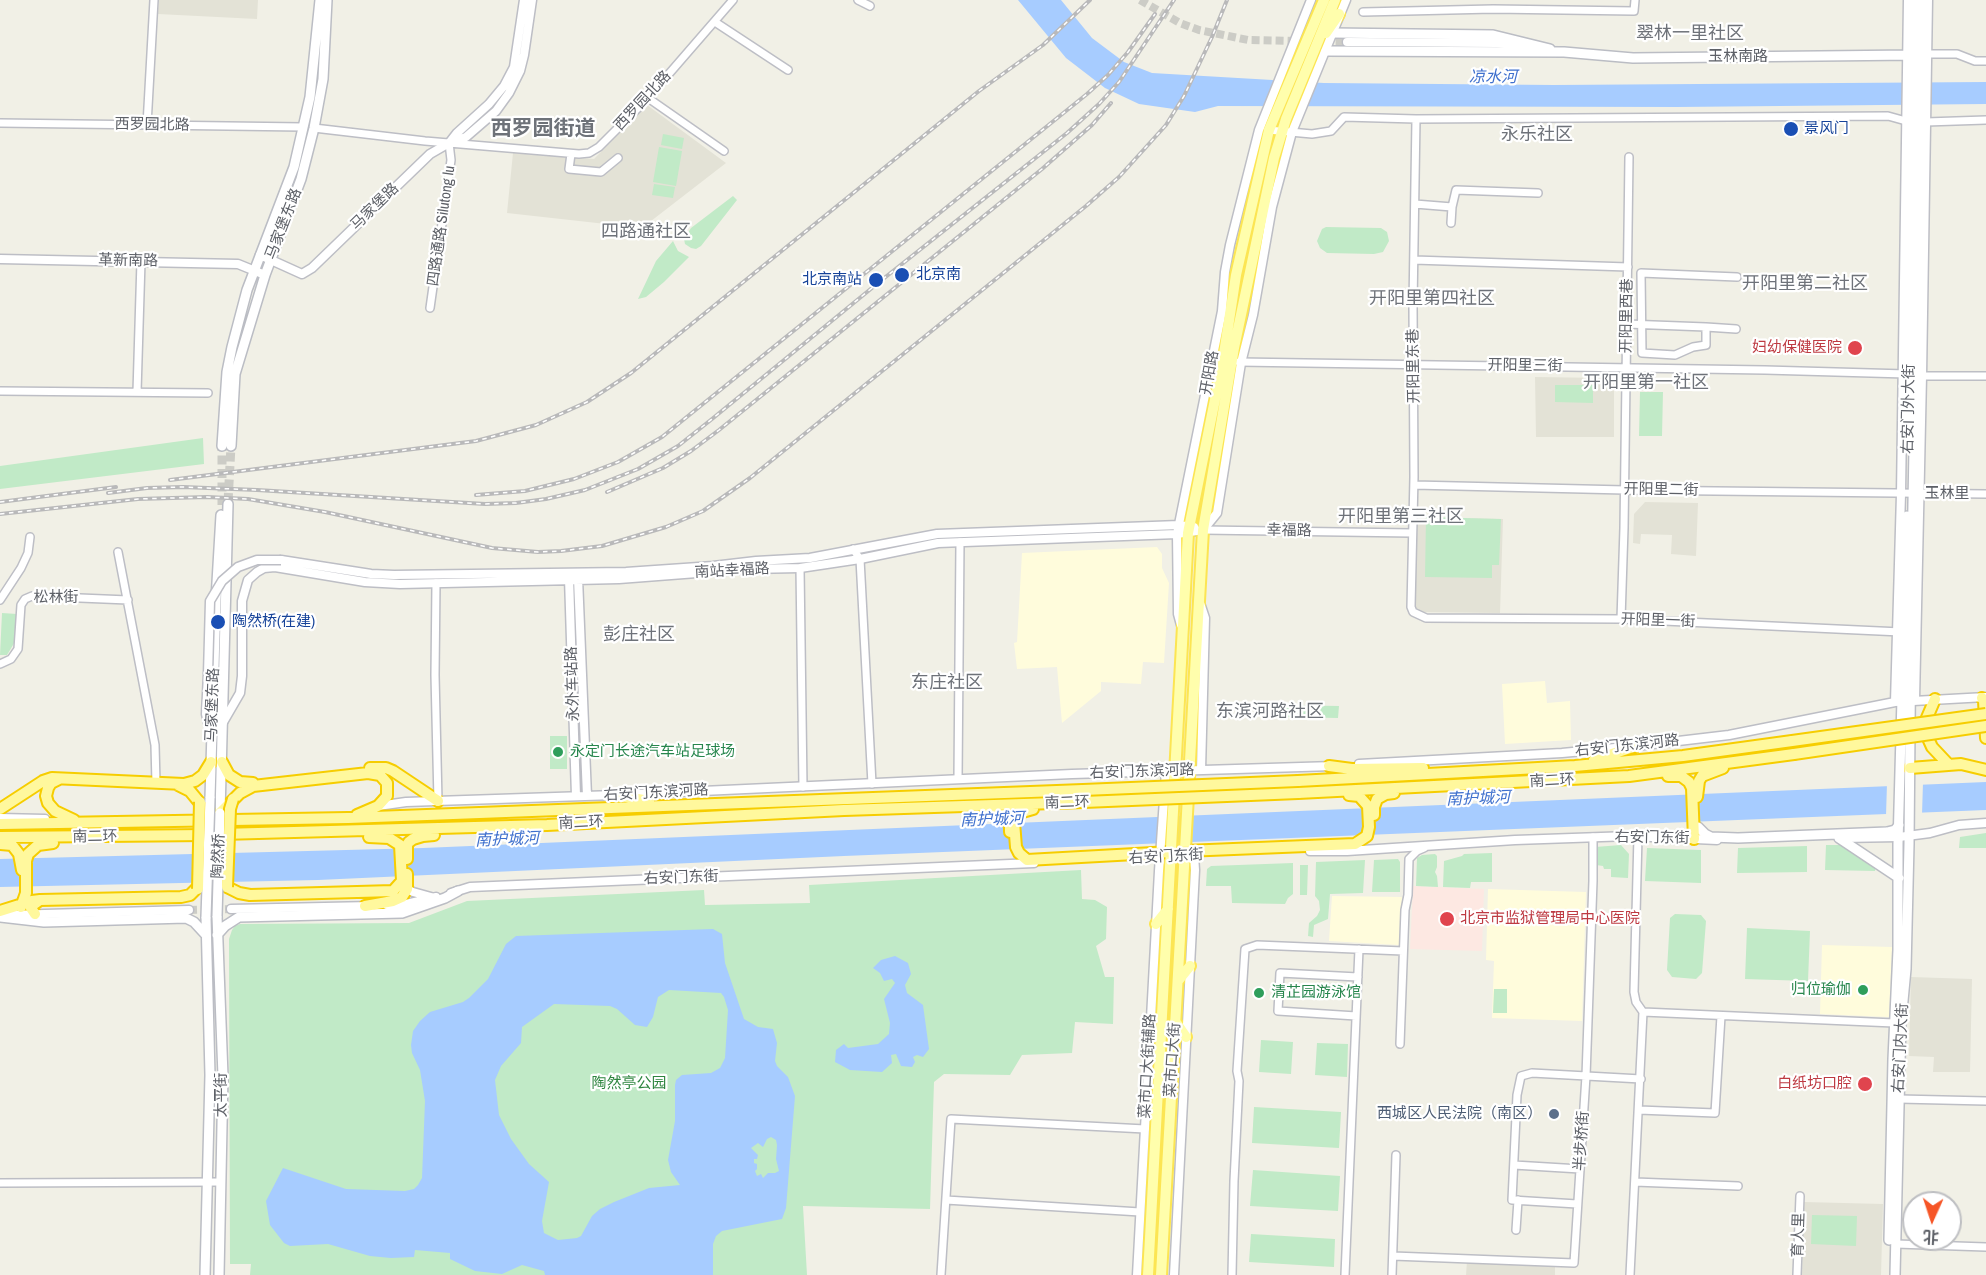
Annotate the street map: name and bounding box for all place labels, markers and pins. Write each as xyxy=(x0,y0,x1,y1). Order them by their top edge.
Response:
marker: 景风门 xyxy=(1782,120,1800,138)
place label: 景风门 xyxy=(1804,120,1849,138)
marker: 北京南 xyxy=(893,266,911,284)
place label: 北京南 xyxy=(916,266,961,284)
place label: 北京南站 xyxy=(802,271,862,289)
marker: 北京南站 xyxy=(867,271,885,289)
place label: 妇幼保健医院 xyxy=(1752,339,1842,357)
marker: 妇幼保健医院 xyxy=(1846,339,1864,357)
marker: 陶然桥(在建) xyxy=(209,613,227,631)
place label: 陶然桥(在建) xyxy=(232,613,315,631)
place label: 永定门长途汽车站足球场 xyxy=(570,743,735,761)
marker: 永定门长途汽车站足球场 xyxy=(551,745,565,759)
marker: 北京市监狱管理局中心医院 xyxy=(1438,910,1456,928)
place label: 北京市监狱管理局中心医院 xyxy=(1460,910,1640,928)
place label: 归位瑜伽 xyxy=(1791,981,1851,999)
marker: 归位瑜伽 xyxy=(1856,983,1870,997)
place label: 清芷园游泳馆 xyxy=(1271,984,1361,1002)
marker: 清芷园游泳馆 xyxy=(1252,986,1266,1000)
place label: 白纸坊口腔 xyxy=(1777,1075,1852,1093)
marker: 白纸坊口腔 xyxy=(1856,1075,1874,1093)
place label: 西城区人民法院（南区） xyxy=(1377,1105,1542,1123)
marker: 西城区人民法院（南区） xyxy=(1547,1107,1561,1121)

